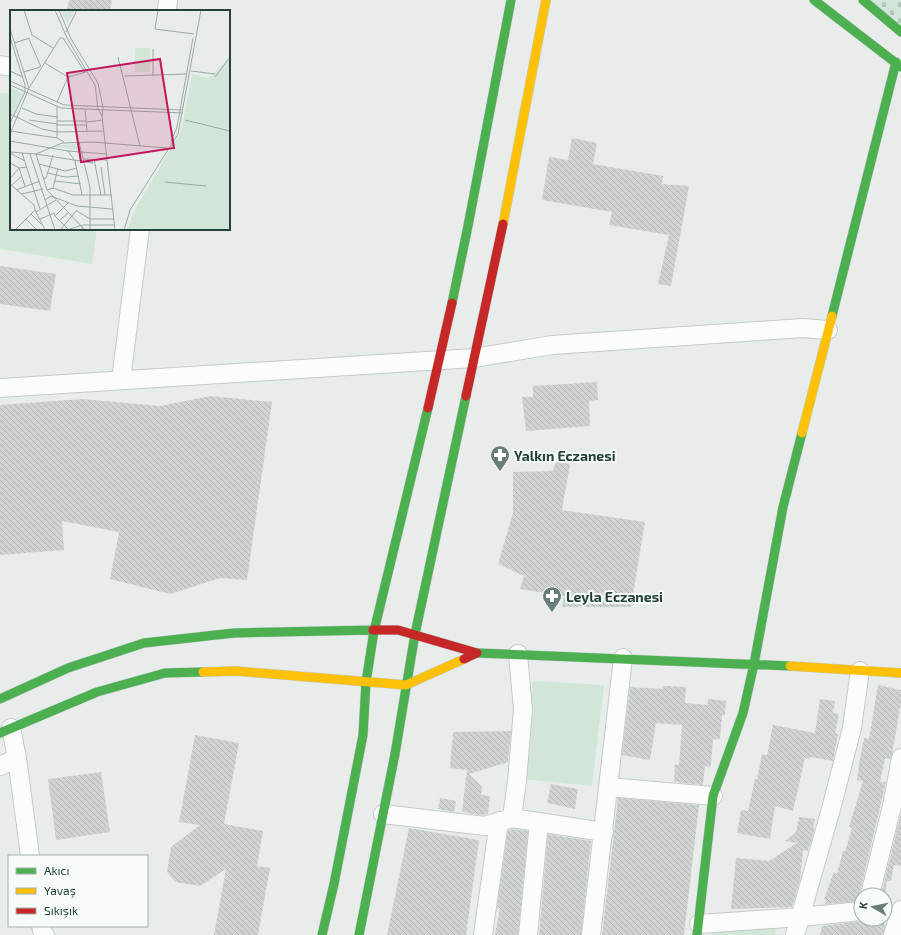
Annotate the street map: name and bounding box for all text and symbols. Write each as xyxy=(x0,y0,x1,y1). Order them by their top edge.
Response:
inset map xyxy=(10,10,230,230)
pharmacy icon: Yalkın Eczanesi xyxy=(489,444,511,472)
place label: Yalkın Eczanesi xyxy=(514,447,616,464)
pharmacy icon: Leyla Eczanesi xyxy=(541,585,563,613)
place label: Leyla Eczanesi xyxy=(566,588,663,605)
legend xyxy=(8,855,148,927)
text: Akıcı xyxy=(44,863,69,877)
text: Yavaş xyxy=(44,883,76,898)
north arrow xyxy=(853,887,893,927)
text: K xyxy=(856,901,870,910)
text: Sıkışık xyxy=(44,903,78,918)

